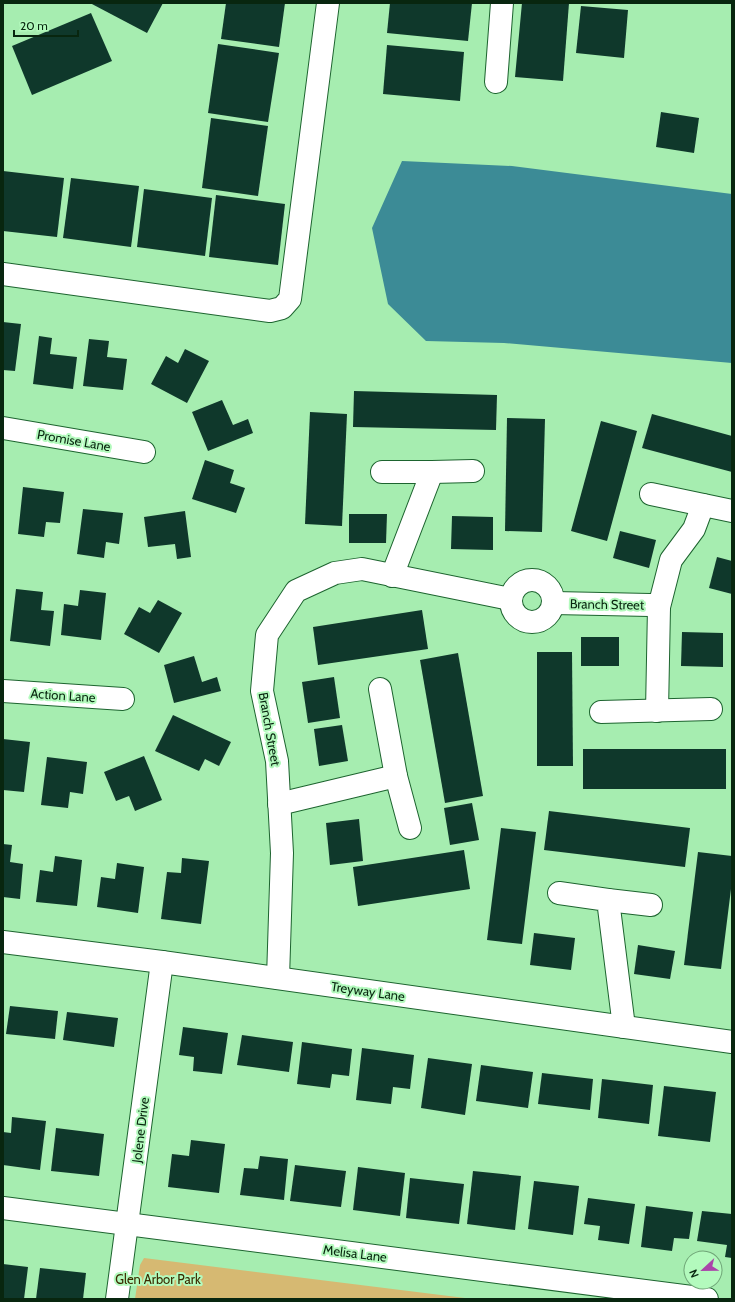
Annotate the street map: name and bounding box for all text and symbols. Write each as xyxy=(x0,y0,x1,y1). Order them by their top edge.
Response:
scale bar xyxy=(14,12,78,38)
text: 20 m xyxy=(20,18,48,33)
street label: Promise Lane xyxy=(36,426,112,454)
street label: Branch Street xyxy=(570,595,645,613)
street label: Action Lane xyxy=(30,685,96,705)
street label: Branch Street xyxy=(256,691,284,768)
street label: Treyway Lane xyxy=(330,978,406,1004)
street label: Jolene Drive xyxy=(128,1096,152,1165)
street label: Melisa Lane xyxy=(322,1241,388,1265)
north arrow xyxy=(683,1250,723,1290)
text: N xyxy=(686,1268,702,1280)
park label: Glen Arbor Park xyxy=(115,1271,201,1287)

